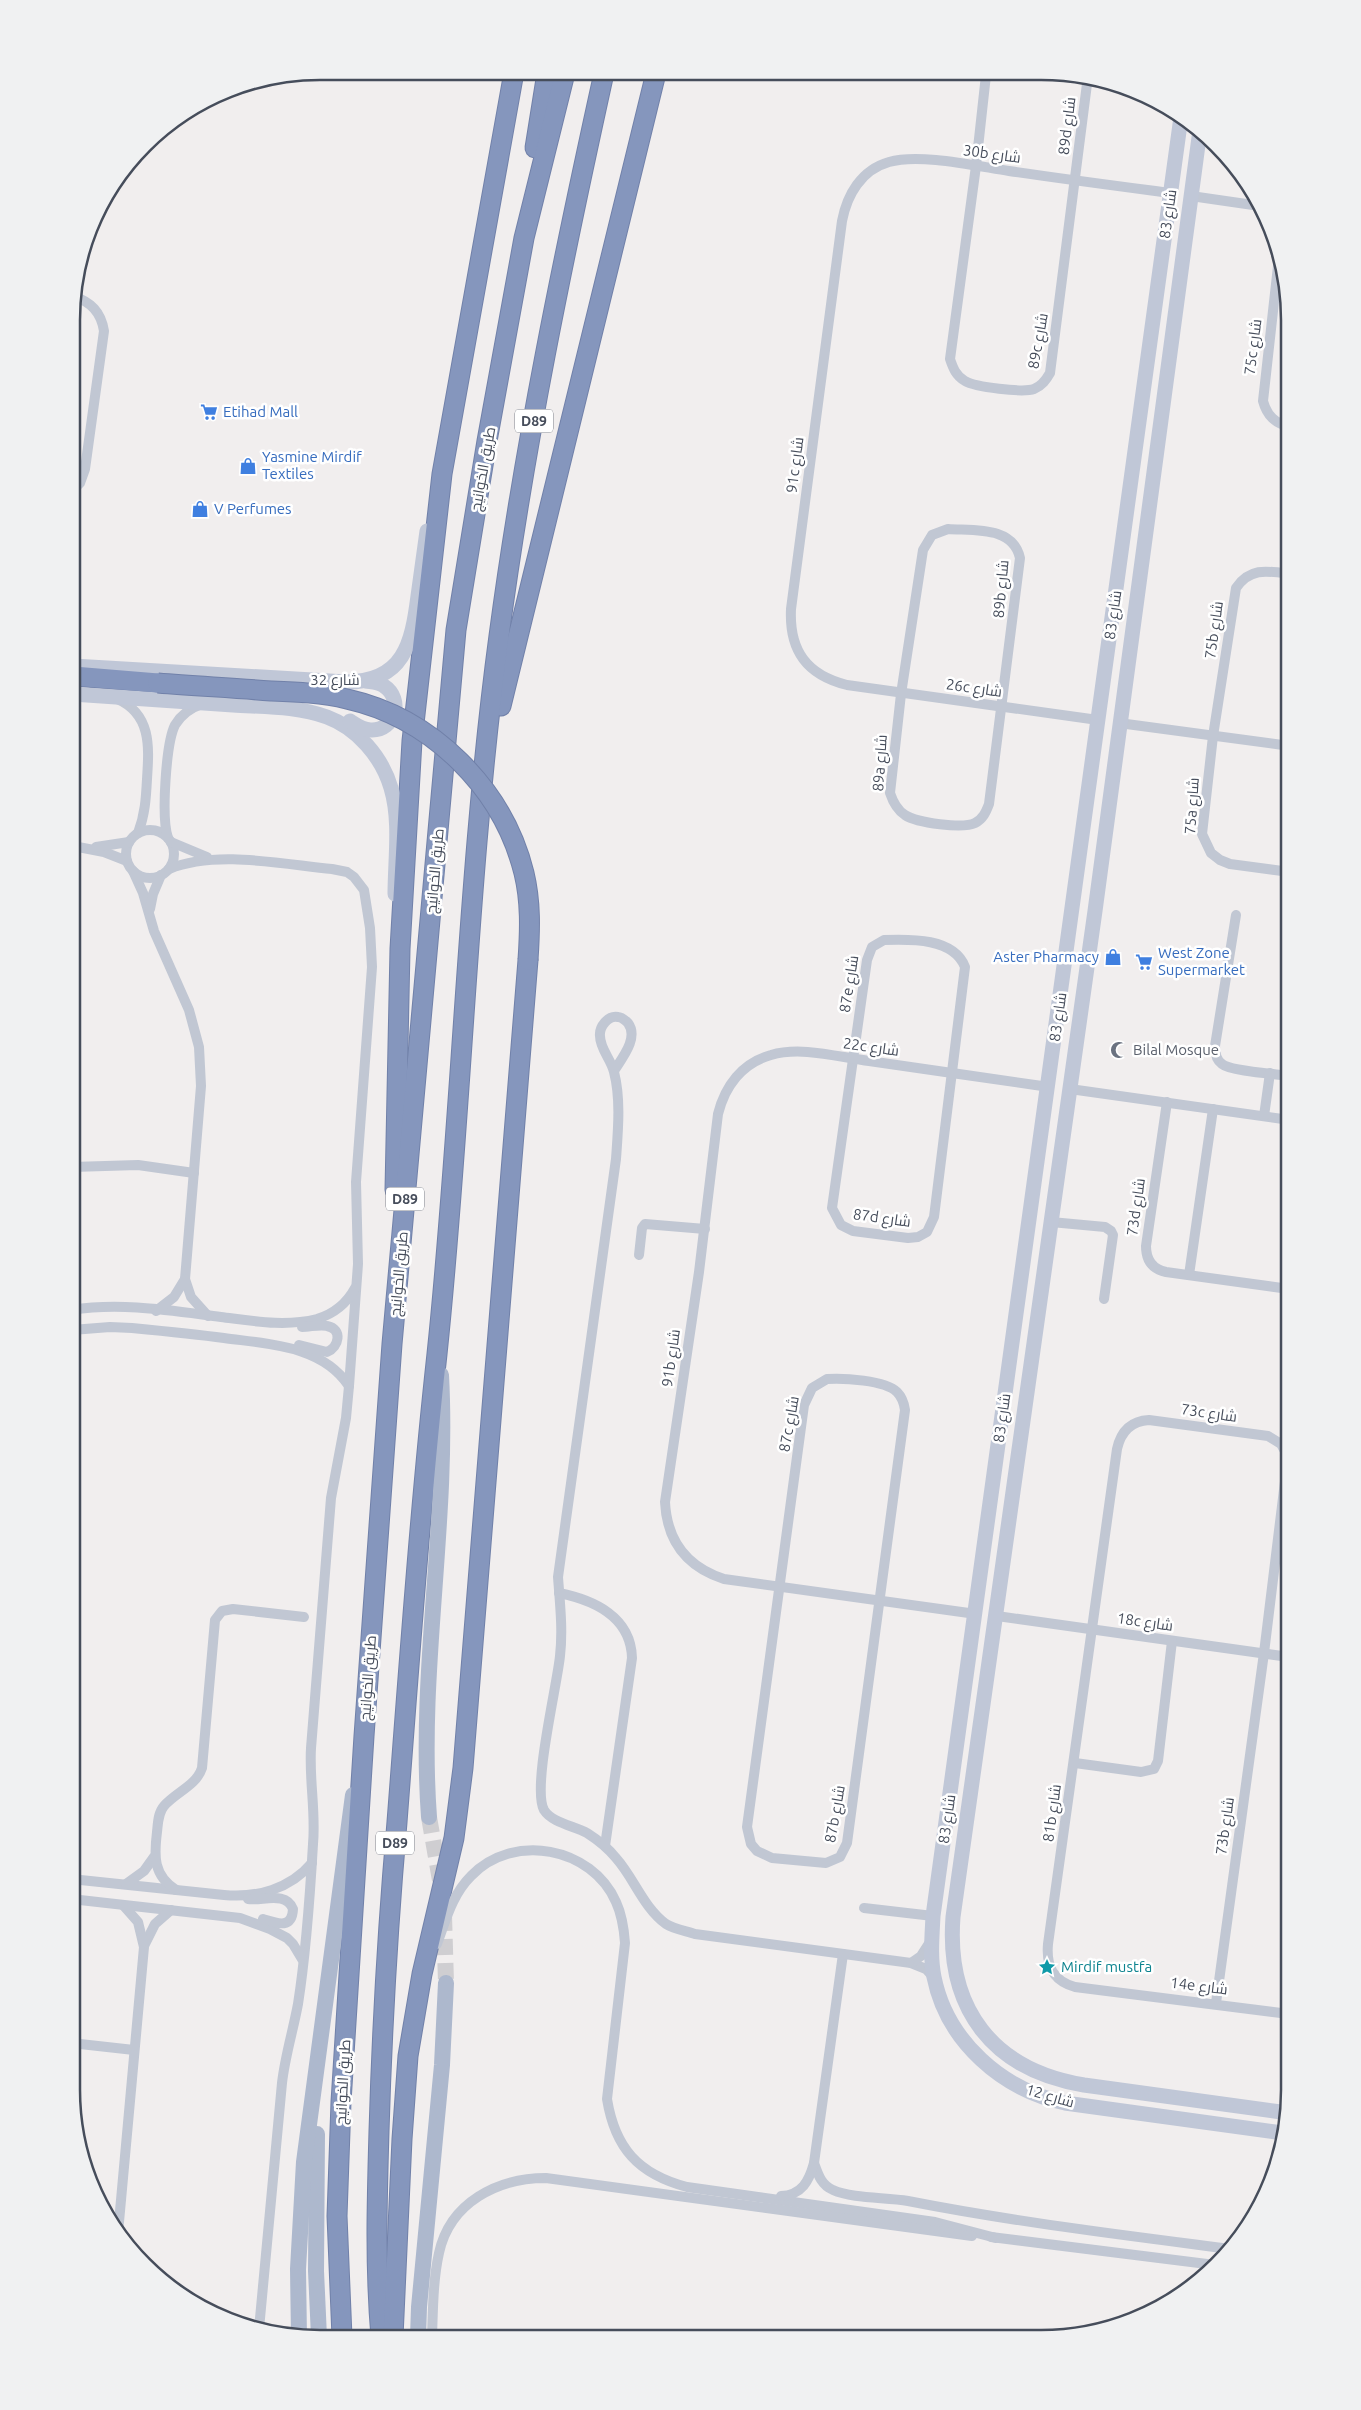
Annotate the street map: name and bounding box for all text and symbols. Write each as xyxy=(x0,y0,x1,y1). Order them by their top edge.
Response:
street label: 89d شارع xyxy=(1055,96,1081,156)
street label: 30b شارع xyxy=(962,141,1022,169)
street label: شارع 83 xyxy=(1156,188,1182,240)
street label: 89c شارع xyxy=(1024,312,1054,371)
street label: 75c شارع xyxy=(1241,318,1267,376)
supermarket icon: Etihad Mall xyxy=(199,402,219,422)
place label: Etihad Mall xyxy=(223,403,298,420)
road number: D89 xyxy=(515,410,553,432)
street label: طريق الخوانيج xyxy=(467,425,501,513)
street label: 91c شارع xyxy=(783,436,809,494)
place label: Yasmine Mirdif Textiles xyxy=(262,448,362,482)
shop icon: Yasmine Mirdif Textiles xyxy=(238,456,258,476)
shop icon: V Perfumes xyxy=(190,499,210,519)
place label: V Perfumes xyxy=(214,500,292,517)
street label: 89b شارع xyxy=(989,559,1014,619)
street label: شارع 83 xyxy=(1101,589,1127,641)
street label: 75b شارع xyxy=(1201,600,1229,660)
street label: شارع 32 xyxy=(310,671,360,691)
street label: 26c شارع xyxy=(945,675,1003,703)
street label: 89a شارع xyxy=(869,734,893,792)
street label: 75a شارع xyxy=(1181,777,1205,835)
street label: طريق الخوانيج xyxy=(422,828,450,915)
place label: West Zone Supermarket xyxy=(1158,944,1245,978)
shop icon: Aster Pharmacy xyxy=(1103,947,1123,967)
place label: Aster Pharmacy xyxy=(993,948,1099,965)
supermarket icon: West Zone Supermarket xyxy=(1134,952,1154,972)
street label: 87e شارع xyxy=(836,954,864,1014)
street label: شارع 83 xyxy=(1046,991,1072,1043)
street label: 22c شارع xyxy=(842,1034,900,1062)
mosque icon: Bilal Mosque xyxy=(1109,1040,1129,1060)
place label: Bilal Mosque xyxy=(1133,1041,1219,1058)
street label: 73d شارع xyxy=(1123,1177,1151,1237)
road number: D89 xyxy=(386,1188,424,1210)
street label: 87d شارع xyxy=(852,1205,912,1233)
street label: طريق الخوانيج xyxy=(386,1231,414,1318)
street label: 91b شارع xyxy=(658,1328,686,1388)
street label: شارع 83 xyxy=(990,1392,1016,1444)
street label: 87c شارع xyxy=(775,1395,805,1454)
street label: 73c شارع xyxy=(1180,1400,1238,1428)
street label: 18c شارع xyxy=(1116,1609,1174,1637)
street label: طريق الخوانيج xyxy=(356,1635,382,1721)
street label: 81b شارع xyxy=(1039,1783,1067,1843)
street label: 87b شارع xyxy=(821,1784,851,1845)
street label: شارع 83 xyxy=(935,1793,961,1845)
street label: 73b شارع xyxy=(1212,1796,1240,1856)
road number: D89 xyxy=(376,1832,414,1855)
place icon: Mirdif mustfa xyxy=(1037,1957,1057,1977)
place label: Mirdif mustfa xyxy=(1061,1958,1152,1975)
street label: 14e شارع xyxy=(1169,1974,1229,2000)
street label: طريق الخوانيج xyxy=(332,2039,356,2125)
street label: شارع 12 xyxy=(1023,2081,1076,2113)

